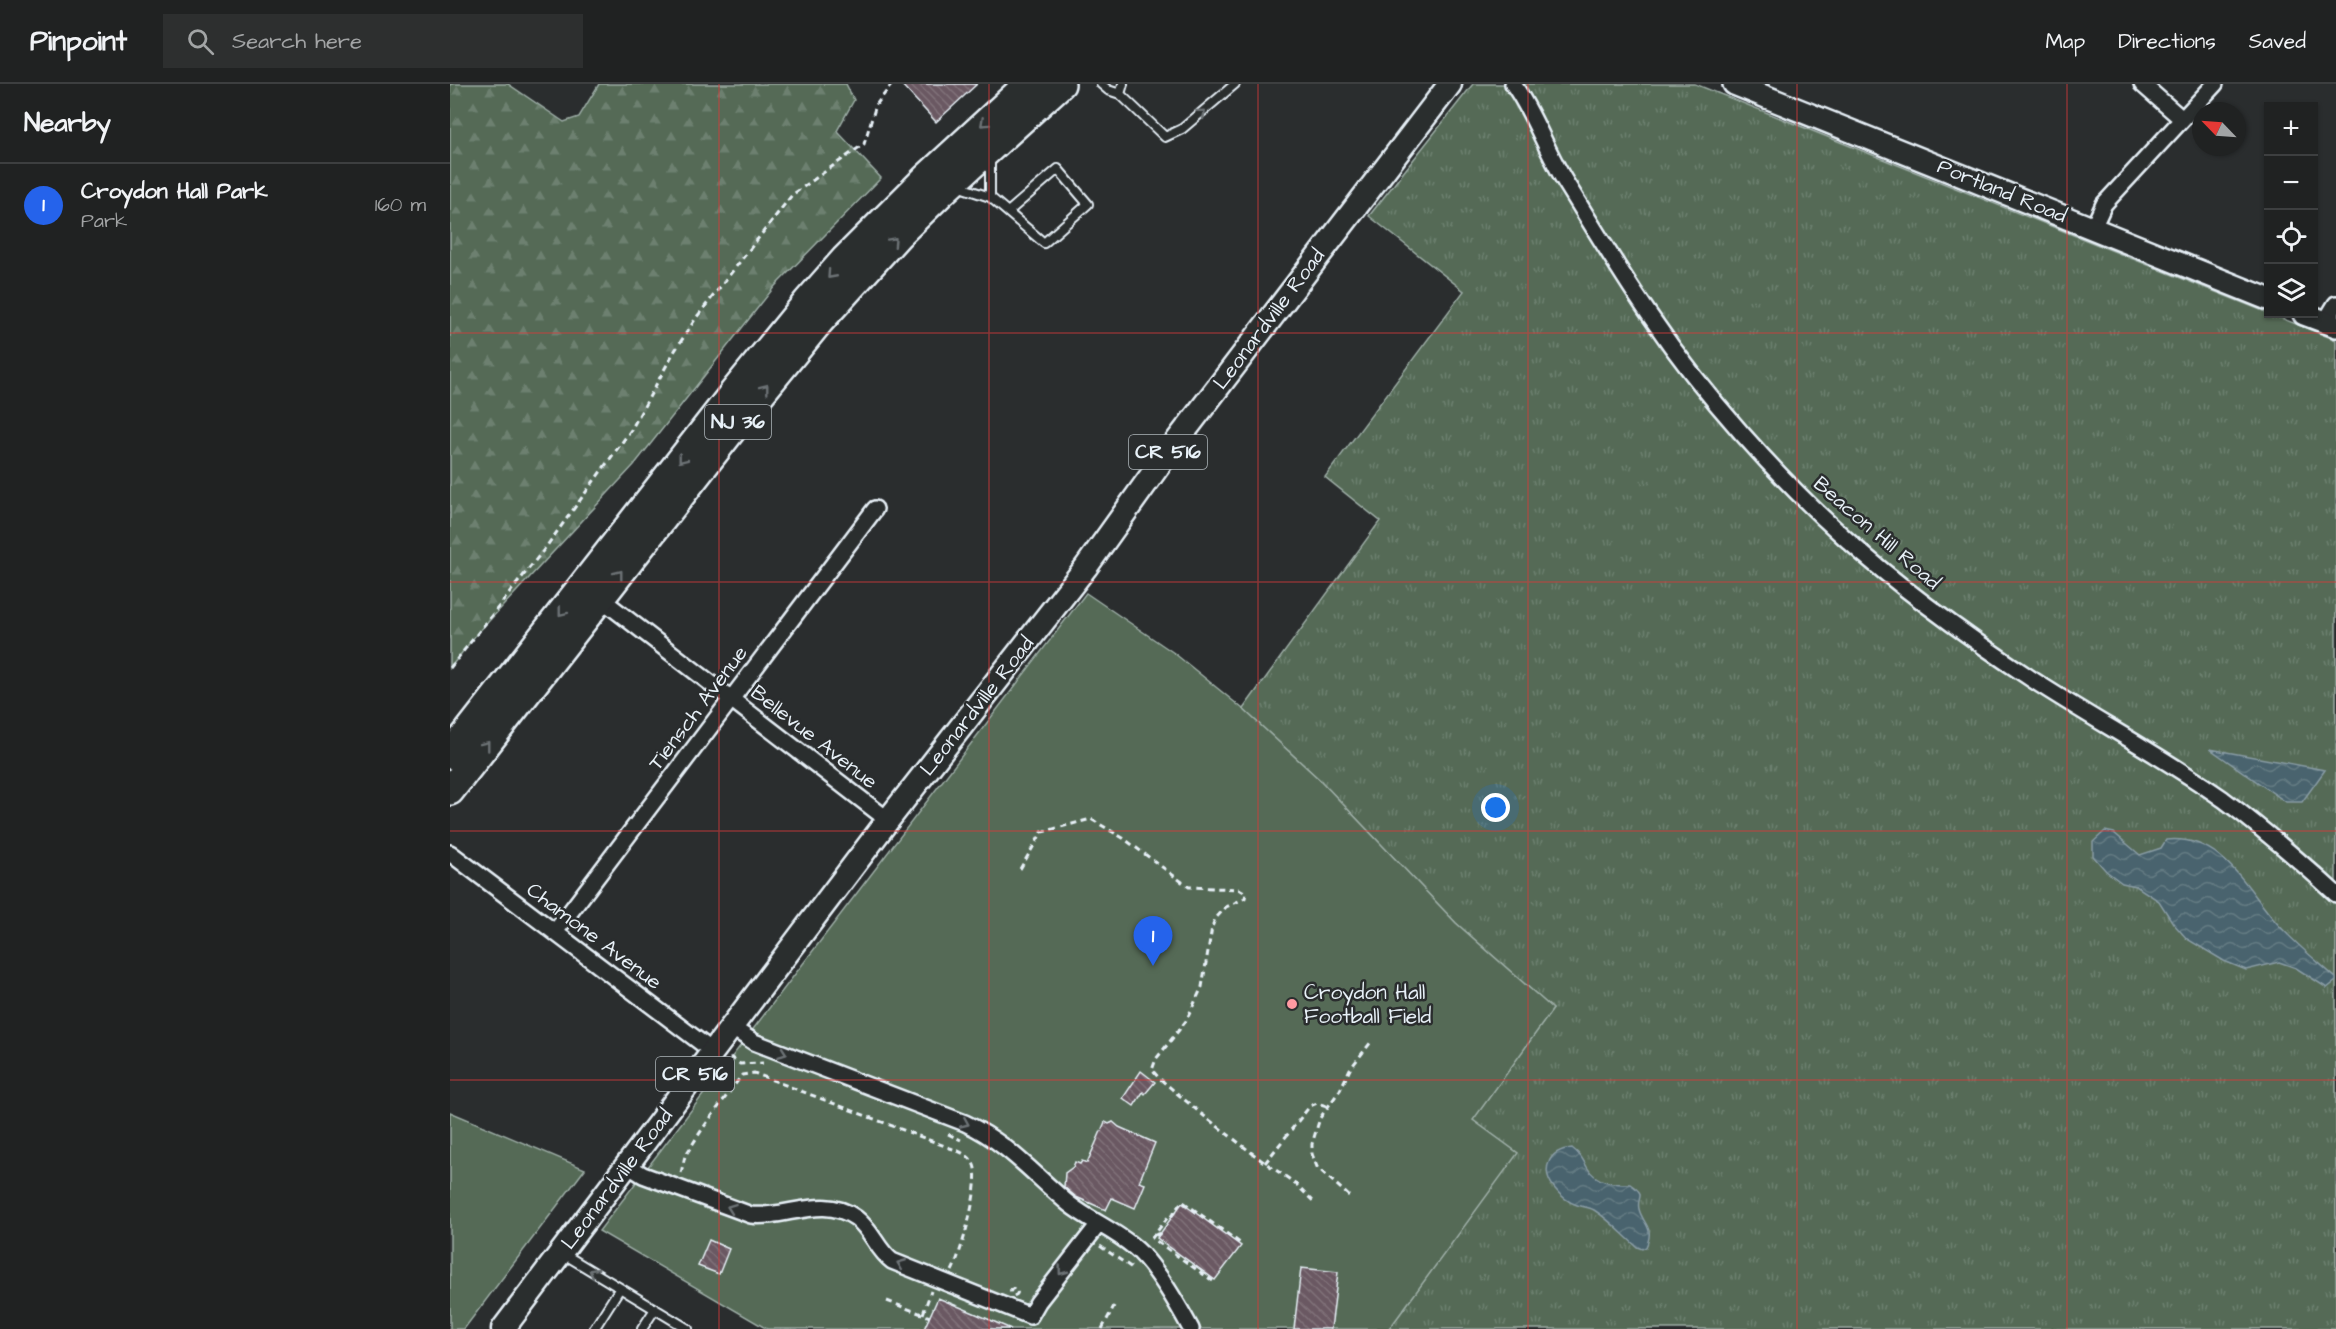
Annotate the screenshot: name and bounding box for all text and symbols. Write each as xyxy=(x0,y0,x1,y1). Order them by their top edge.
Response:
search box xyxy=(163,14,583,68)
text: Pinpoint xyxy=(30,22,127,61)
icon: search xyxy=(184,25,217,58)
text: Search here xyxy=(232,26,362,57)
text: Map xyxy=(2045,27,2085,56)
text: Directions xyxy=(2118,27,2216,56)
text: Saved xyxy=(2249,27,2306,56)
north arrow xyxy=(2192,102,2246,156)
map controls xyxy=(2264,102,2318,318)
button: + xyxy=(2264,102,2318,156)
text: Nearby xyxy=(24,105,111,141)
one-way arrow xyxy=(1195,109,1206,120)
one-way arrow xyxy=(981,116,991,127)
street label: Portland Road xyxy=(1933,152,2071,230)
button: − xyxy=(2264,156,2318,210)
text: Croydon Hall Park xyxy=(81,176,268,207)
text: 1 xyxy=(42,191,45,219)
text: 160 m xyxy=(375,191,426,219)
text: Park xyxy=(81,207,127,235)
button: locate xyxy=(2264,210,2318,264)
one-way arrow xyxy=(886,237,897,248)
street label: Leonardville Road xyxy=(1206,242,1332,396)
button: layers xyxy=(2264,264,2318,318)
one-way arrow xyxy=(827,268,838,279)
one-way arrow xyxy=(757,384,768,395)
road number: NJ 36 xyxy=(705,405,771,439)
road number: CR 516 xyxy=(1129,435,1207,469)
one-way arrow xyxy=(678,452,689,463)
street label: Beacon Hill Road xyxy=(1807,470,1947,597)
one-way arrow xyxy=(611,570,622,581)
one-way arrow xyxy=(558,606,569,617)
street label: Leonardville Road xyxy=(913,630,1041,782)
street label: Tiensch Avenue xyxy=(642,640,754,776)
street label: Bellevue Avenue xyxy=(744,678,884,796)
one-way arrow xyxy=(479,741,490,752)
your location xyxy=(1481,793,1510,822)
street label: Chamone Avenue xyxy=(520,875,668,997)
pin: 1 xyxy=(1134,916,1172,966)
place label: Croydon Hall Football Field xyxy=(1304,978,1432,1031)
marker: Croydon Hall Football Field xyxy=(1285,997,1299,1011)
one-way arrow xyxy=(777,1046,788,1058)
road number: CR 516 xyxy=(656,1057,734,1091)
street label: Leonardville Road xyxy=(554,1102,680,1256)
one-way arrow xyxy=(959,1116,970,1128)
one-way arrow xyxy=(726,1203,737,1215)
one-way arrow xyxy=(896,1259,907,1271)
one-way arrow xyxy=(1058,1264,1069,1275)
one-way arrow xyxy=(589,1268,599,1279)

